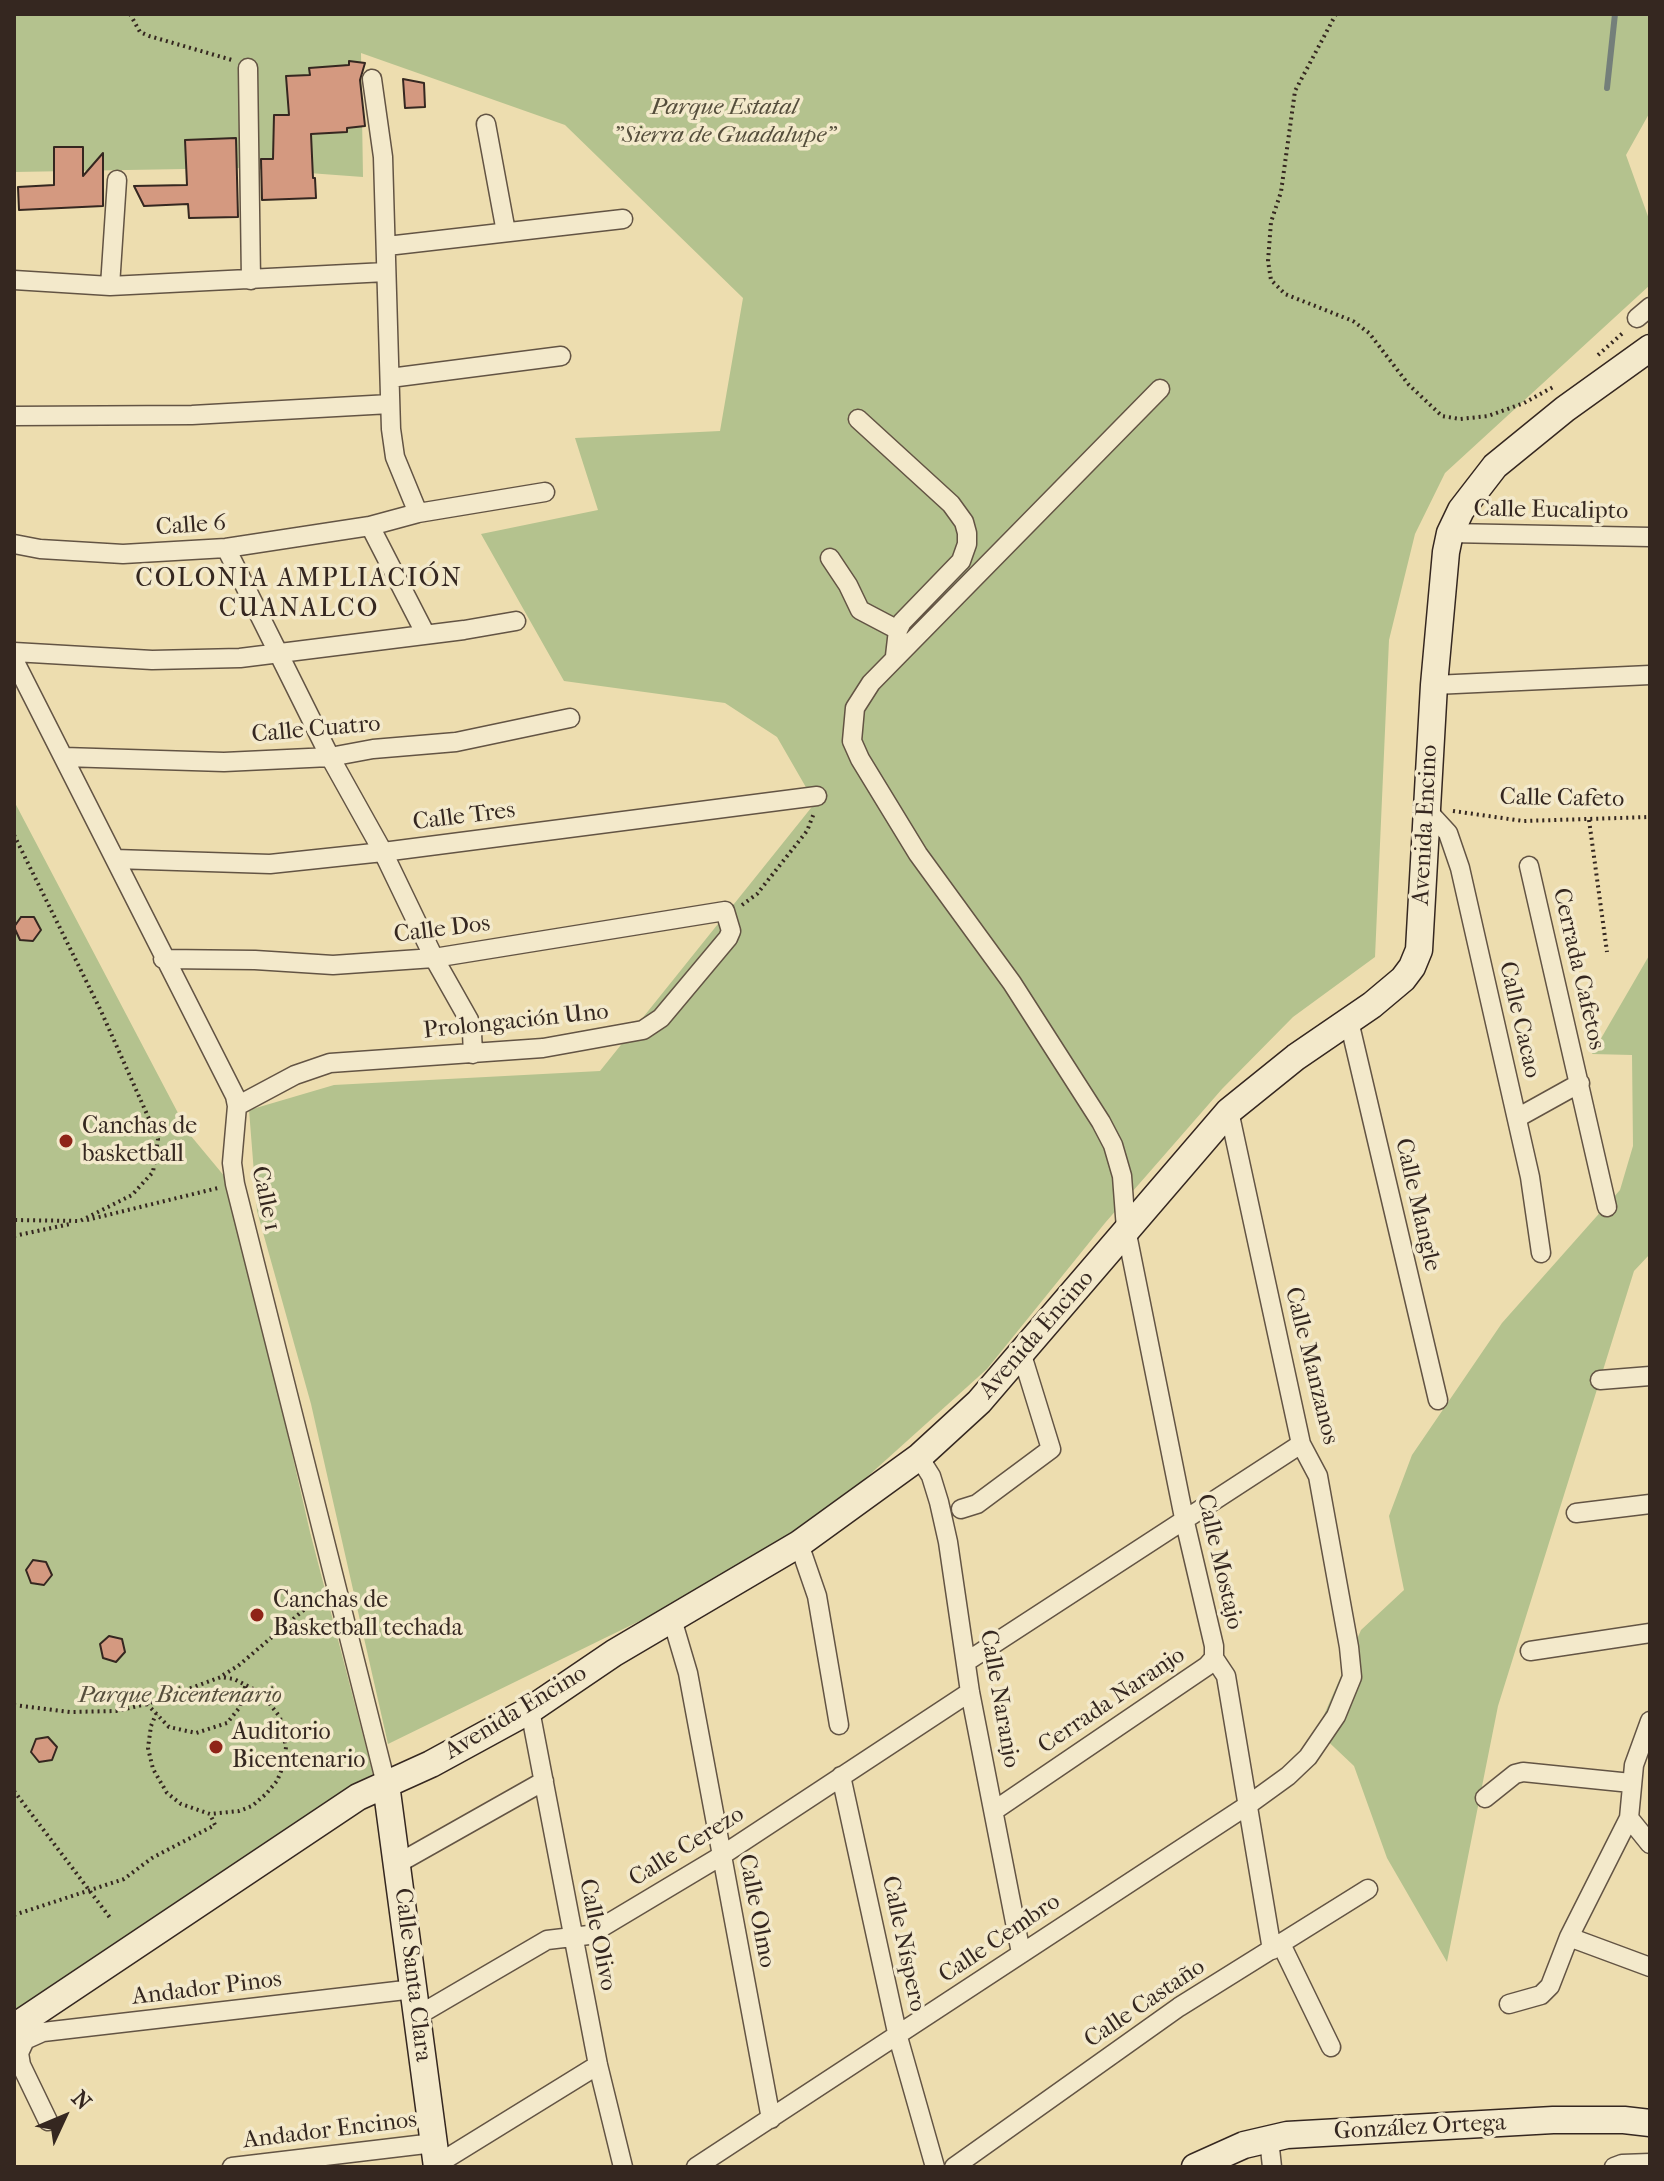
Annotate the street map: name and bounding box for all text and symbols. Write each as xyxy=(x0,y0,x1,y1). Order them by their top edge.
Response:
park label: Parque Estatal "Sierra de Guadalupe" xyxy=(613,94,835,150)
street label: Calle Eucalipto xyxy=(1473,495,1629,527)
street label: Calle 6 xyxy=(155,509,227,543)
district label: COLONIA AMPLIACIÓN CUANALCO xyxy=(135,564,463,626)
street label: Calle Cuatro xyxy=(250,710,382,750)
street label: Avenida Encino xyxy=(1407,744,1445,906)
street label: Calle Cafeto xyxy=(1499,784,1625,814)
street label: Calle Tres xyxy=(411,796,517,838)
street label: Cerrada Cafetos xyxy=(1545,885,1611,1053)
street label: Calle Dos xyxy=(392,910,492,950)
street label: Calle Cacao xyxy=(1492,959,1546,1081)
street label: Prolongación Uno xyxy=(422,998,610,1046)
place label: Canchas de basketball xyxy=(82,1113,197,1169)
marker: Canchas de basketball xyxy=(57,1132,75,1150)
street label: Calle Mangle xyxy=(1388,1136,1446,1274)
street label: Calle 1 xyxy=(244,1164,286,1234)
street label: Avenida Encino xyxy=(973,1265,1101,1405)
street label: Calle Manzanos xyxy=(1278,1284,1344,1448)
street label: Calle Mostajo xyxy=(1189,1492,1249,1632)
place label: Canchas de Basketball techada xyxy=(273,1587,463,1643)
marker: Canchas de Basketball techada xyxy=(248,1606,266,1624)
street label: Calle Naranjo xyxy=(973,1628,1025,1770)
street label: Cerrada Naranjo xyxy=(1033,1641,1191,1761)
street label: Avenida Encino xyxy=(440,1659,592,1767)
park label: Parque Bicentenario xyxy=(78,1682,282,1710)
place label: Auditorio Bicentenario xyxy=(232,1719,366,1775)
marker: Auditorio Bicentenario xyxy=(207,1738,225,1756)
street label: Calle Cerezo xyxy=(624,1800,750,1894)
street label: Calle Olmo xyxy=(731,1852,781,1970)
street label: Calle Níspero xyxy=(875,1873,931,2015)
street label: Calle Olivo xyxy=(572,1877,622,1993)
street label: Calle Santa Clara xyxy=(387,1887,437,2063)
street label: Calle Cembro xyxy=(934,1888,1066,1990)
street label: Calle Castaño xyxy=(1079,1953,1211,2055)
street label: Andador Pinos xyxy=(131,1966,283,2012)
north arrow xyxy=(24,2077,104,2157)
text: N xyxy=(66,2085,96,2115)
street label: Andador Encinos xyxy=(241,2106,419,2156)
street label: González Ortega xyxy=(1333,2109,1507,2147)

